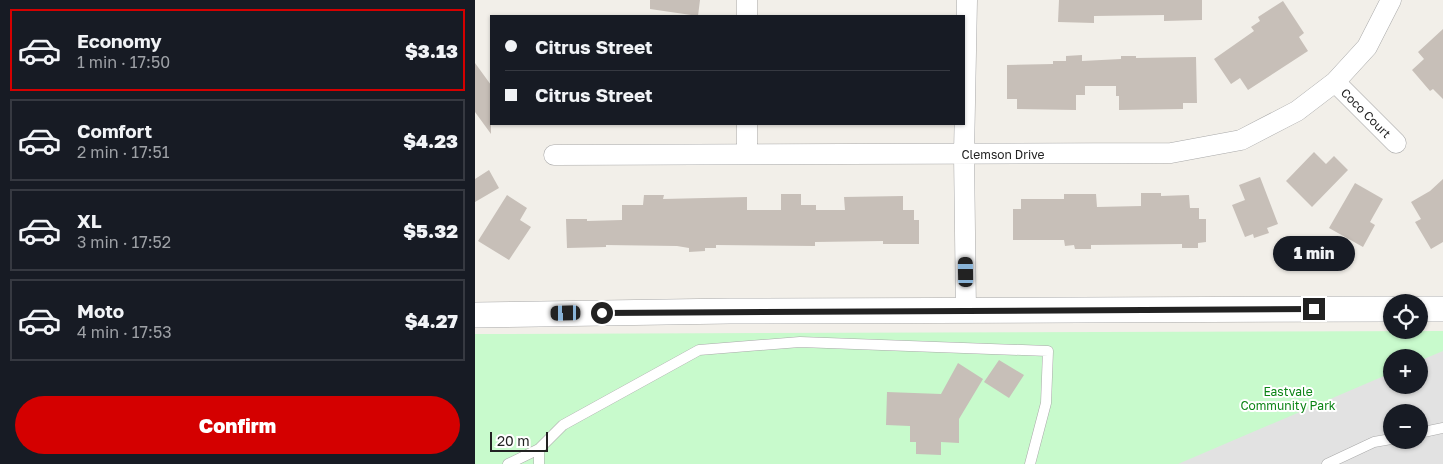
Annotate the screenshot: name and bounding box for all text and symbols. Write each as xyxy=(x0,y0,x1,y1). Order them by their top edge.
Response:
icon: car xyxy=(17,28,62,73)
text: Economy xyxy=(77,29,162,52)
text: Citrus Street xyxy=(535,35,653,58)
text: $3.13 xyxy=(405,39,458,62)
text: 1 min · 17:50 xyxy=(77,52,170,72)
text: Citrus Street xyxy=(535,83,653,106)
street label: Coco Court xyxy=(1338,85,1394,141)
icon: car xyxy=(17,118,62,163)
text: Comfort xyxy=(77,119,152,142)
text: $4.23 xyxy=(403,129,458,152)
text: 2 min · 17:51 xyxy=(77,142,169,162)
street label: Clemson Drive xyxy=(961,147,1045,162)
icon: car xyxy=(17,208,62,253)
text: XL xyxy=(77,209,102,232)
text: $5.32 xyxy=(403,219,458,242)
text: 3 min · 17:52 xyxy=(77,232,171,252)
callout: 1 min xyxy=(1273,236,1355,272)
text: 1 min xyxy=(1294,243,1334,263)
car xyxy=(958,257,973,287)
map controls xyxy=(1383,294,1428,449)
button: locate xyxy=(1383,294,1428,339)
icon: car xyxy=(17,298,62,343)
route end xyxy=(1303,298,1325,320)
text: Moto xyxy=(77,299,124,322)
route start xyxy=(591,302,613,324)
car xyxy=(550,305,581,321)
text: $4.27 xyxy=(405,309,458,332)
text: 4 min · 17:53 xyxy=(77,322,172,342)
button: + xyxy=(1383,349,1428,394)
park label: Eastvale Community Park xyxy=(1240,384,1336,413)
button: Confirm xyxy=(15,396,460,454)
button: − xyxy=(1383,404,1428,449)
scale bar xyxy=(490,429,547,452)
text: 20 m xyxy=(497,432,530,449)

